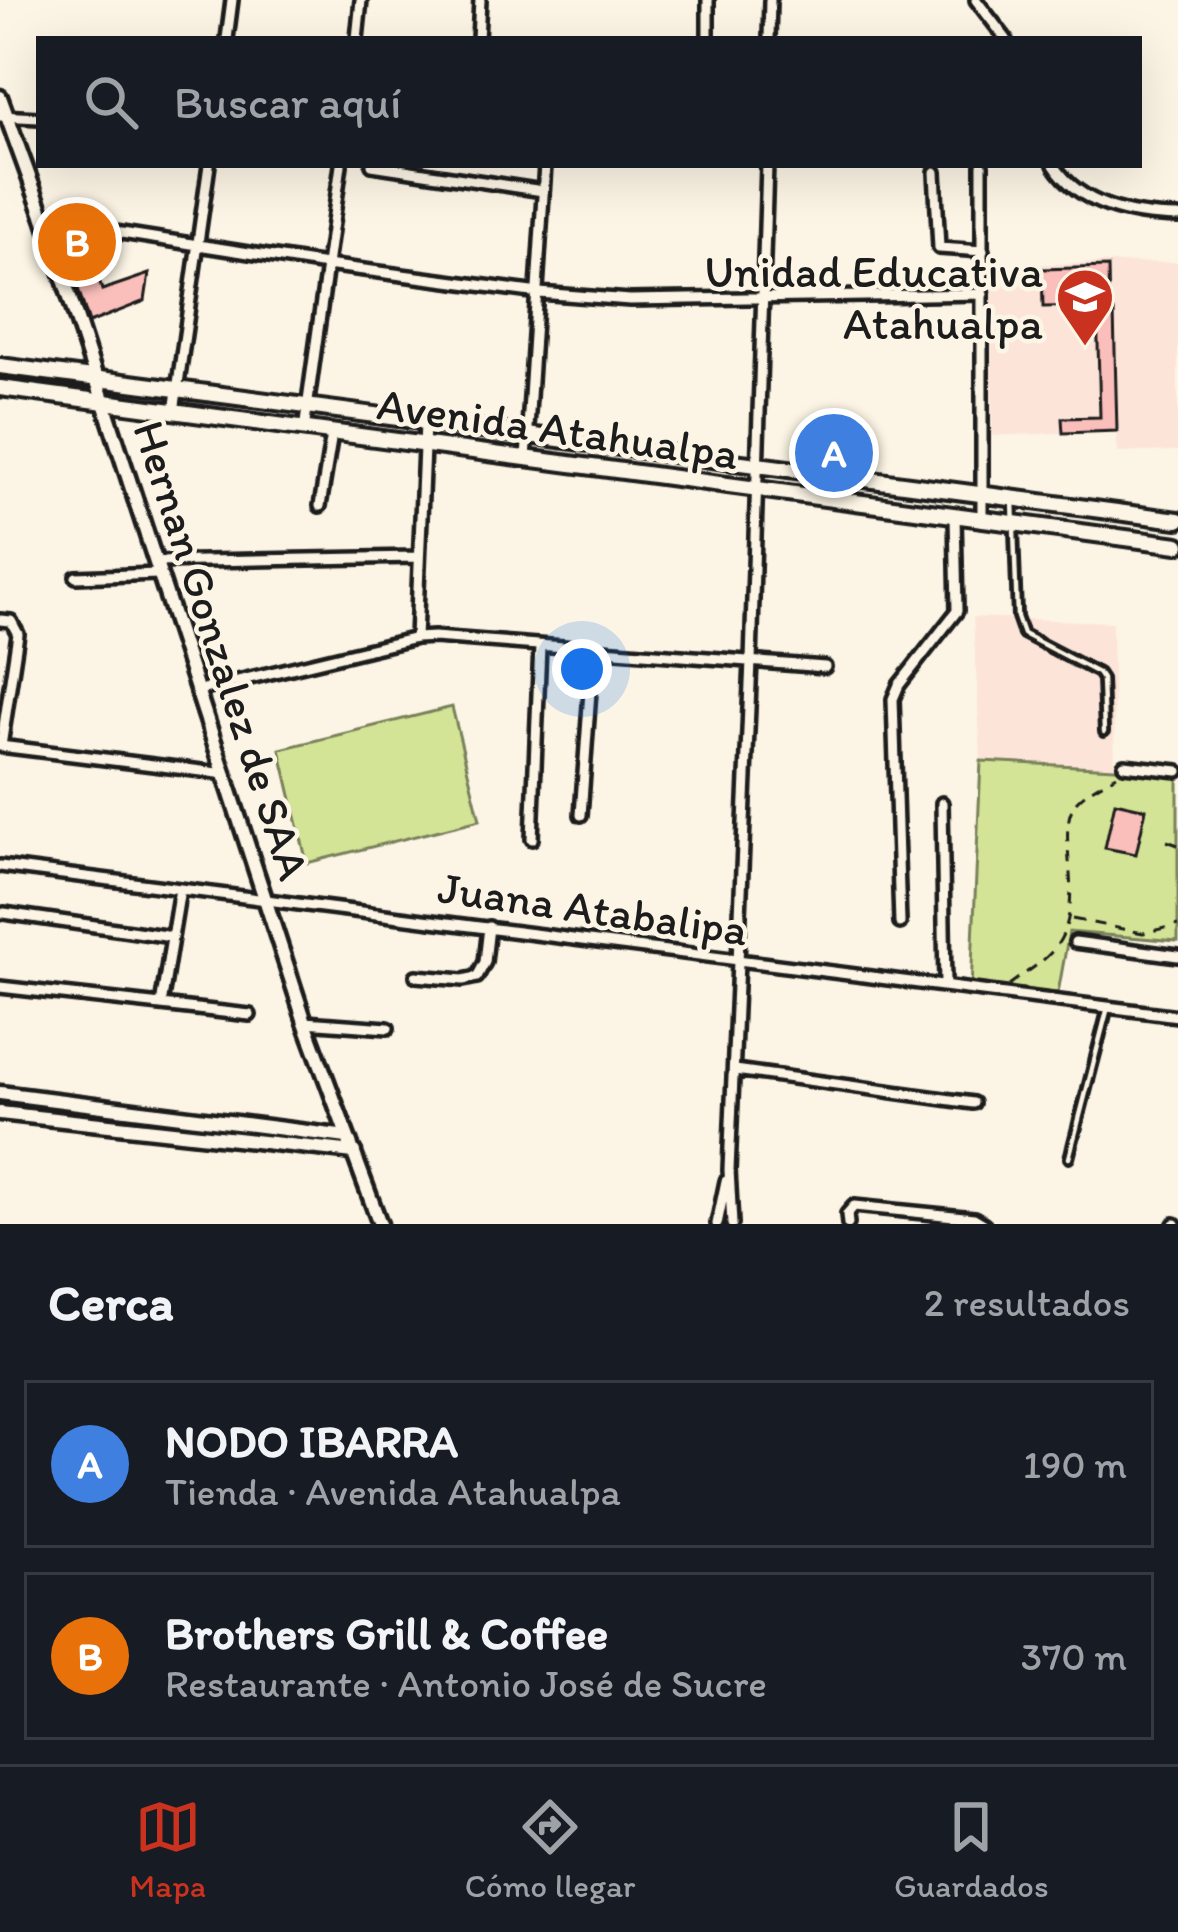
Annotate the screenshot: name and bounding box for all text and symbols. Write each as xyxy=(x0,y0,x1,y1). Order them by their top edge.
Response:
search box xyxy=(36,36,1142,168)
icon: search xyxy=(78,69,144,135)
text: Buscar aquí xyxy=(174,75,401,129)
pin: B xyxy=(38,197,116,287)
place label: Unidad Educativa Atahualpa xyxy=(704,244,1043,350)
school or university icon: Unidad Educativa Atahualpa xyxy=(1054,266,1116,348)
street label: Avenida Atahualpa xyxy=(374,376,742,480)
pin: A xyxy=(795,408,873,498)
street label: Hernan Gonzalez de SAA xyxy=(122,414,322,886)
your location xyxy=(552,639,612,699)
street label: Juana Atabalipa xyxy=(435,860,751,956)
text: Cerca xyxy=(48,1272,174,1333)
text: 2 resultados xyxy=(924,1279,1130,1326)
text: NODO IBARRA xyxy=(165,1414,458,1468)
text: A xyxy=(78,1441,102,1488)
text: 190 m xyxy=(1023,1441,1127,1488)
text: Tienda · Avenida Atahualpa xyxy=(165,1468,621,1515)
text: Brothers Grill & Coffee xyxy=(165,1606,608,1660)
text: B xyxy=(77,1633,103,1680)
text: 370 m xyxy=(1021,1633,1127,1680)
text: Restaurante · Antonio José de Sucre xyxy=(165,1660,767,1707)
tab: Mapa xyxy=(129,1794,206,1905)
tab: Cómo llegar xyxy=(465,1794,636,1905)
tab: Guardados xyxy=(894,1794,1049,1905)

